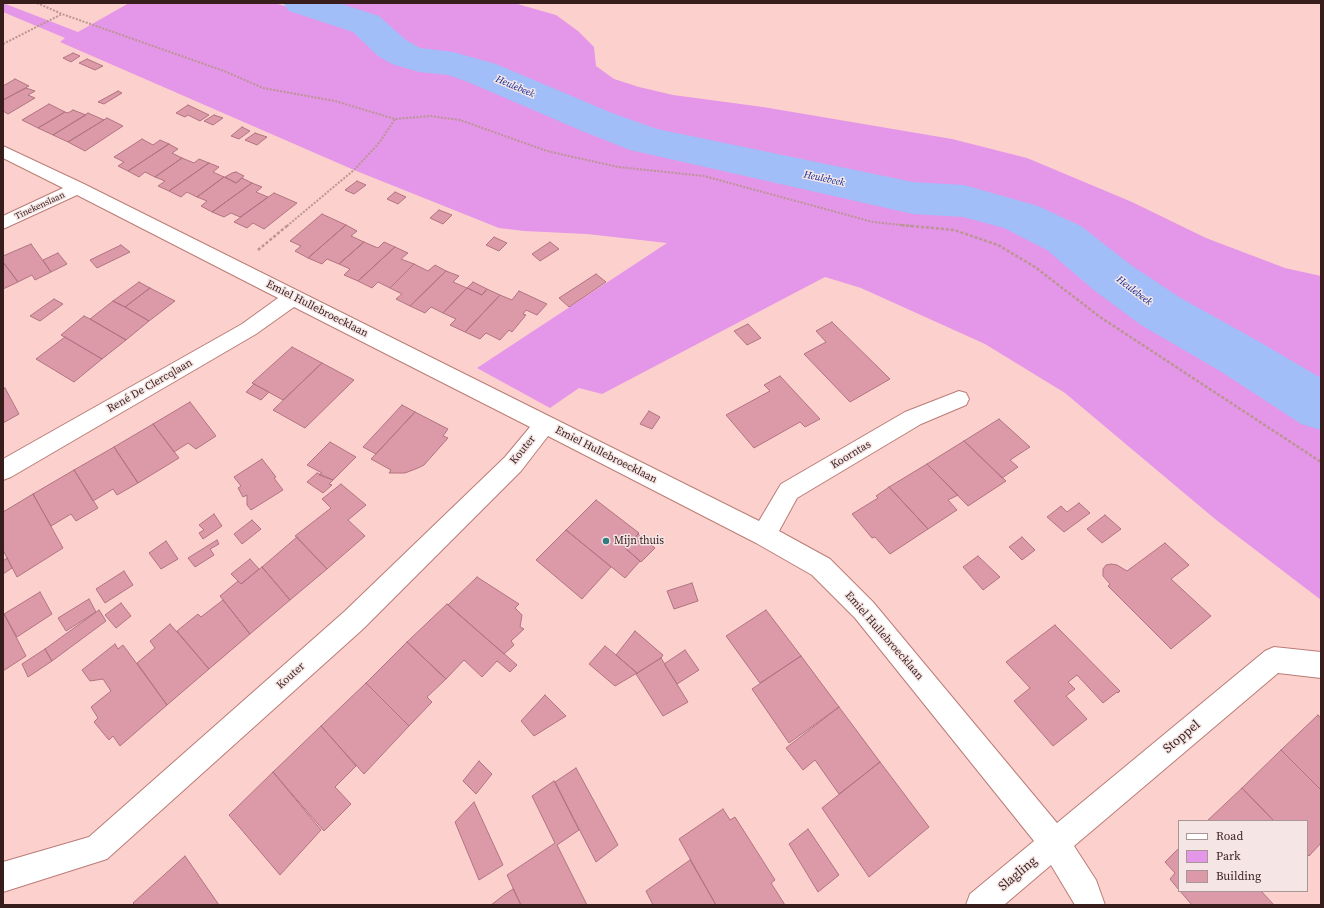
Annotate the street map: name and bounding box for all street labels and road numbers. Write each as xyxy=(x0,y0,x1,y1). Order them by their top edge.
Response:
street label: Tinekenslaan xyxy=(13,190,67,222)
street label: Emiel Hullebroecklaan xyxy=(264,278,370,340)
street label: René De Clercqlaan xyxy=(105,356,195,416)
street label: Emiel Hullebroecklaan xyxy=(553,424,659,486)
street label: Kouter xyxy=(507,433,539,467)
street label: Koorntas xyxy=(829,438,873,472)
street label: Emiel Hullebroecklaan xyxy=(842,589,926,683)
street label: Kouter xyxy=(274,660,308,692)
street label: Stoppel xyxy=(1160,717,1204,757)
street label: Slagling xyxy=(995,853,1041,895)

